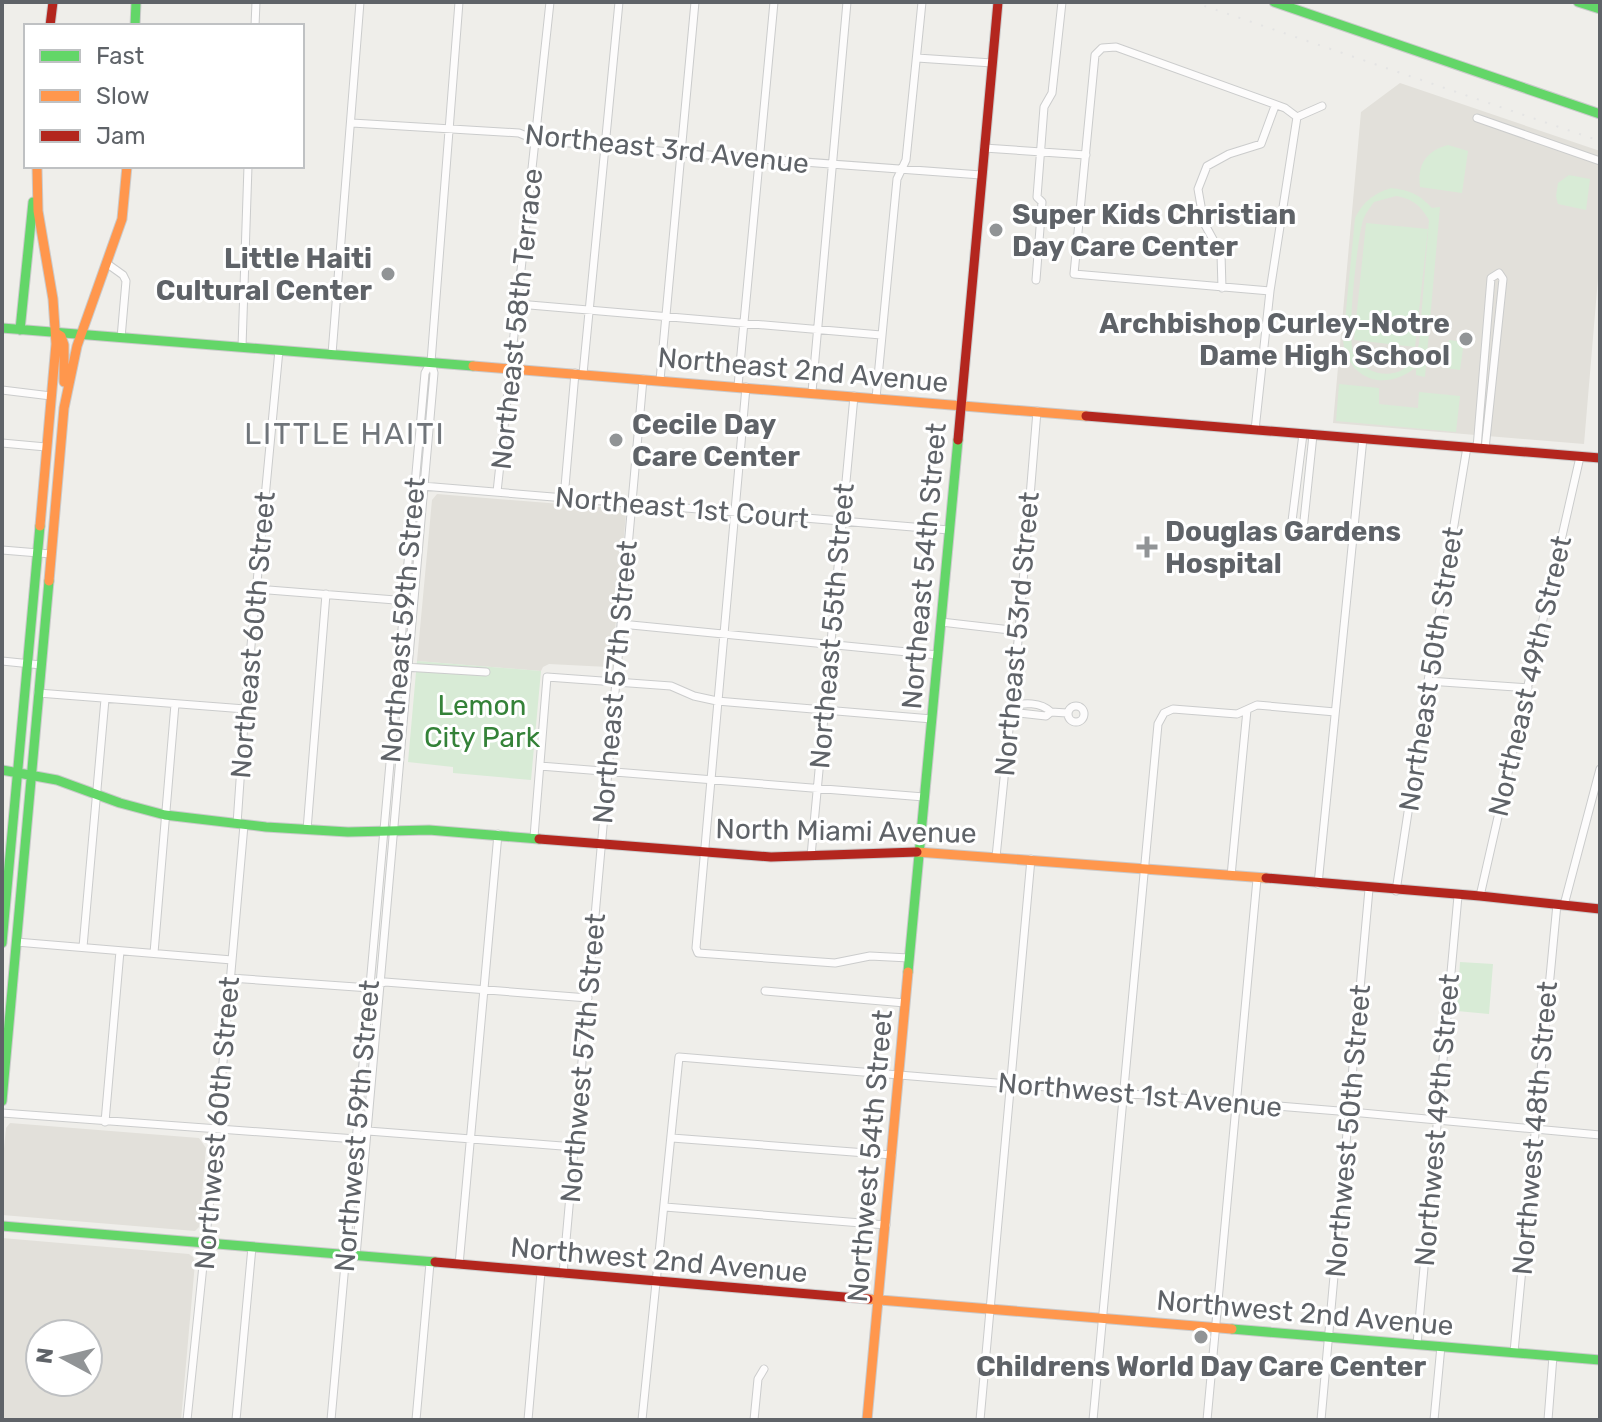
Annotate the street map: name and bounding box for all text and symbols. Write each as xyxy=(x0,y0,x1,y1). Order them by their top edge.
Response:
legend xyxy=(24,24,304,168)
text: Fast xyxy=(96,42,144,70)
text: Slow xyxy=(96,82,149,110)
street label: Northeast 3rd Avenue xyxy=(523,118,811,180)
text: Jam xyxy=(96,122,146,150)
street label: Northeast 58th Terrace xyxy=(485,167,549,471)
place label: Super Kids Christian Day Care Center xyxy=(1012,198,1296,263)
marker: Super Kids Christian Day Care Center xyxy=(987,221,1005,239)
place label: Little Haiti Cultural Center xyxy=(156,242,372,307)
marker: Little Haiti Cultural Center xyxy=(379,265,397,283)
place label: Archbishop Curley-Notre Dame High School xyxy=(1099,307,1450,372)
marker: Archbishop Curley-Notre Dame High School xyxy=(1457,330,1475,348)
street label: Northeast 2nd Avenue xyxy=(656,341,950,399)
place label: Cecile Day Care Center xyxy=(632,408,800,473)
district label: LITTLE HAITI xyxy=(244,416,446,452)
street label: Northeast 54th Street xyxy=(895,421,953,711)
marker: Cecile Day Care Center xyxy=(607,431,625,449)
street label: Northeast 59th Street xyxy=(374,476,432,764)
street label: Northeast 1st Court xyxy=(554,480,810,536)
street label: Northeast 55th Street xyxy=(803,482,861,770)
street label: Northeast 60th Street xyxy=(224,490,282,780)
street label: Northeast 53rd Street xyxy=(988,490,1046,778)
place label: Douglas Gardens Hospital xyxy=(1165,515,1401,580)
street label: Northeast 50th Street xyxy=(1392,524,1470,814)
street label: Northeast 49th Street xyxy=(1482,532,1578,820)
marker: Douglas Gardens Hospital xyxy=(1136,536,1158,558)
street label: Northeast 57th Street xyxy=(586,539,644,825)
park label: Lemon City Park xyxy=(424,689,541,754)
street label: North Miami Avenue xyxy=(715,812,977,850)
street label: Northwest 57th Street xyxy=(554,912,612,1204)
street label: Northwest 49th Street xyxy=(1408,972,1466,1268)
street label: Northwest 60th Street xyxy=(188,975,246,1271)
street label: Northwest 59th Street xyxy=(328,979,386,1273)
street label: Northwest 48th Street xyxy=(1506,980,1564,1276)
street label: Northwest 50th Street xyxy=(1319,983,1377,1279)
street label: Northwest 54th Street xyxy=(841,1008,899,1304)
street label: Northwest 1st Avenue xyxy=(997,1066,1283,1124)
street label: Northwest 2nd Avenue xyxy=(509,1231,809,1289)
street label: Northwest 2nd Avenue xyxy=(1155,1284,1455,1342)
north arrow xyxy=(24,1318,104,1398)
marker: Childrens World Day Care Center xyxy=(1192,1328,1210,1346)
text: N xyxy=(30,1346,59,1365)
place label: Childrens World Day Care Center xyxy=(976,1350,1426,1383)

